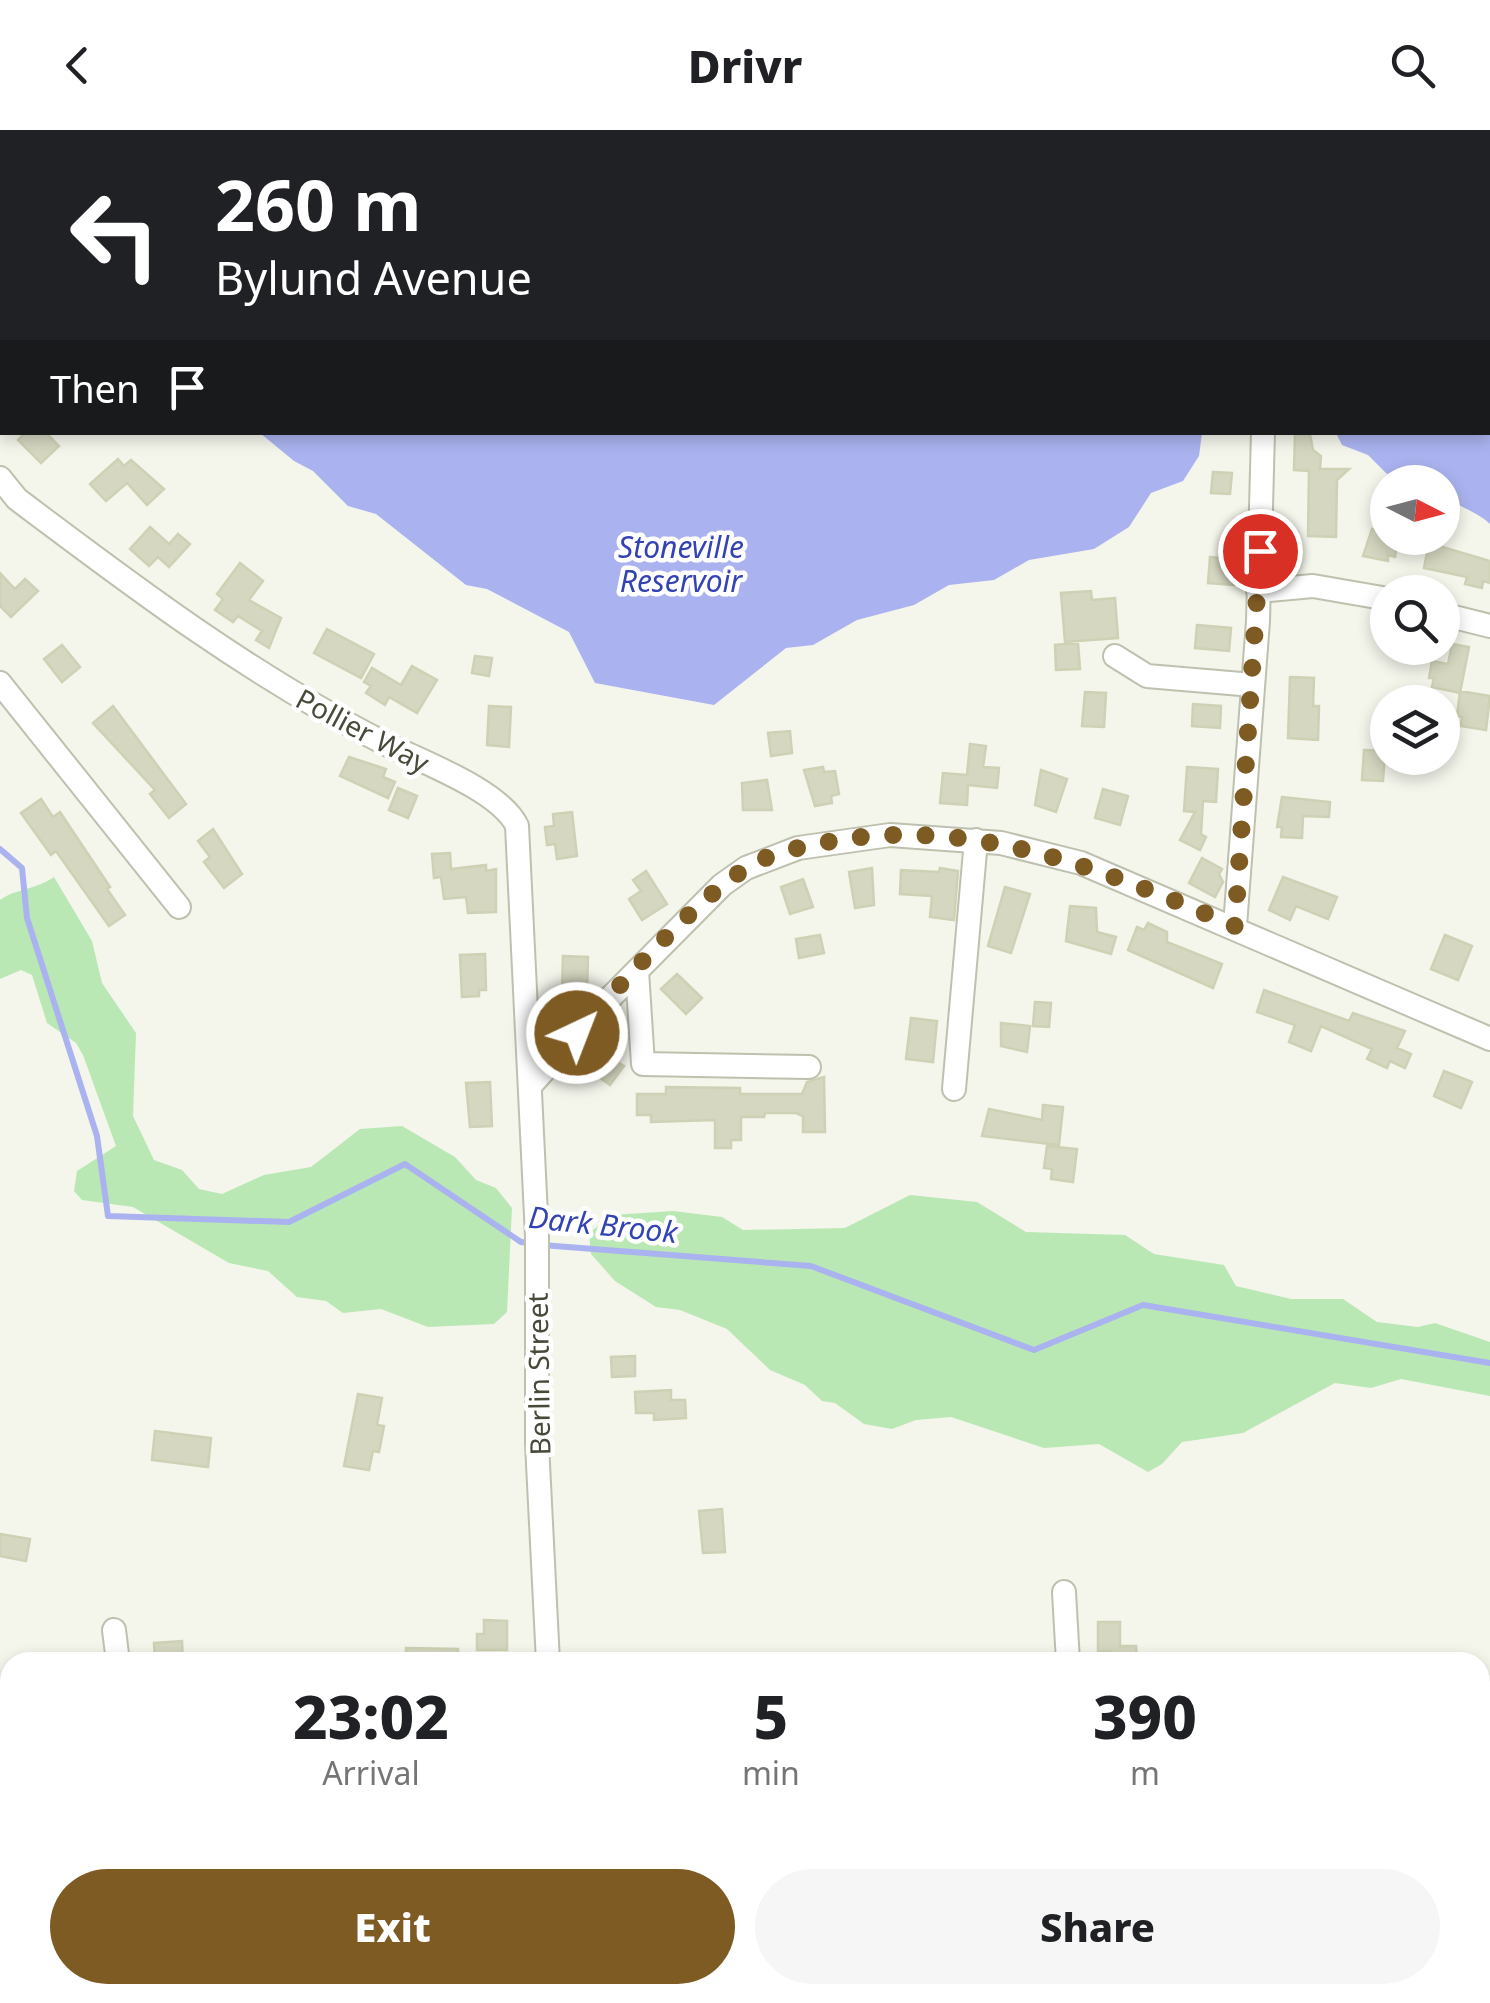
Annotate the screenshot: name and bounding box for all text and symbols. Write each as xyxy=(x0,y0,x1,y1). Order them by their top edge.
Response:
text: Drivr xyxy=(688,35,802,96)
icon: back xyxy=(50,38,105,93)
icon: search xyxy=(1385,38,1440,93)
text: 260 m xyxy=(215,156,422,252)
icon: left xyxy=(50,170,180,300)
text: Bylund Avenue xyxy=(215,247,532,308)
icon: arrive xyxy=(160,360,215,415)
text: Then xyxy=(50,362,140,414)
north arrow xyxy=(1370,465,1460,555)
map controls xyxy=(1370,465,1460,775)
pin xyxy=(1218,509,1303,594)
icon: arrive xyxy=(1233,524,1288,579)
water label: Stoneville Reservoir xyxy=(618,526,744,601)
button: search xyxy=(1370,575,1460,665)
street label: Pollier Way xyxy=(290,679,437,781)
button: layers xyxy=(1370,685,1460,775)
position arrow xyxy=(525,981,629,1085)
water label: Dark Brook xyxy=(526,1196,681,1252)
street label: Berlin Street xyxy=(518,1292,558,1456)
text: 23:02 xyxy=(293,1675,449,1757)
text: 5 xyxy=(754,1675,788,1757)
text: 390 xyxy=(1093,1675,1197,1757)
text: Arrival xyxy=(322,1751,420,1794)
text: min xyxy=(742,1751,800,1794)
text: m xyxy=(1130,1751,1160,1794)
button: Exit xyxy=(50,1869,735,1984)
button: Share xyxy=(755,1869,1440,1984)

